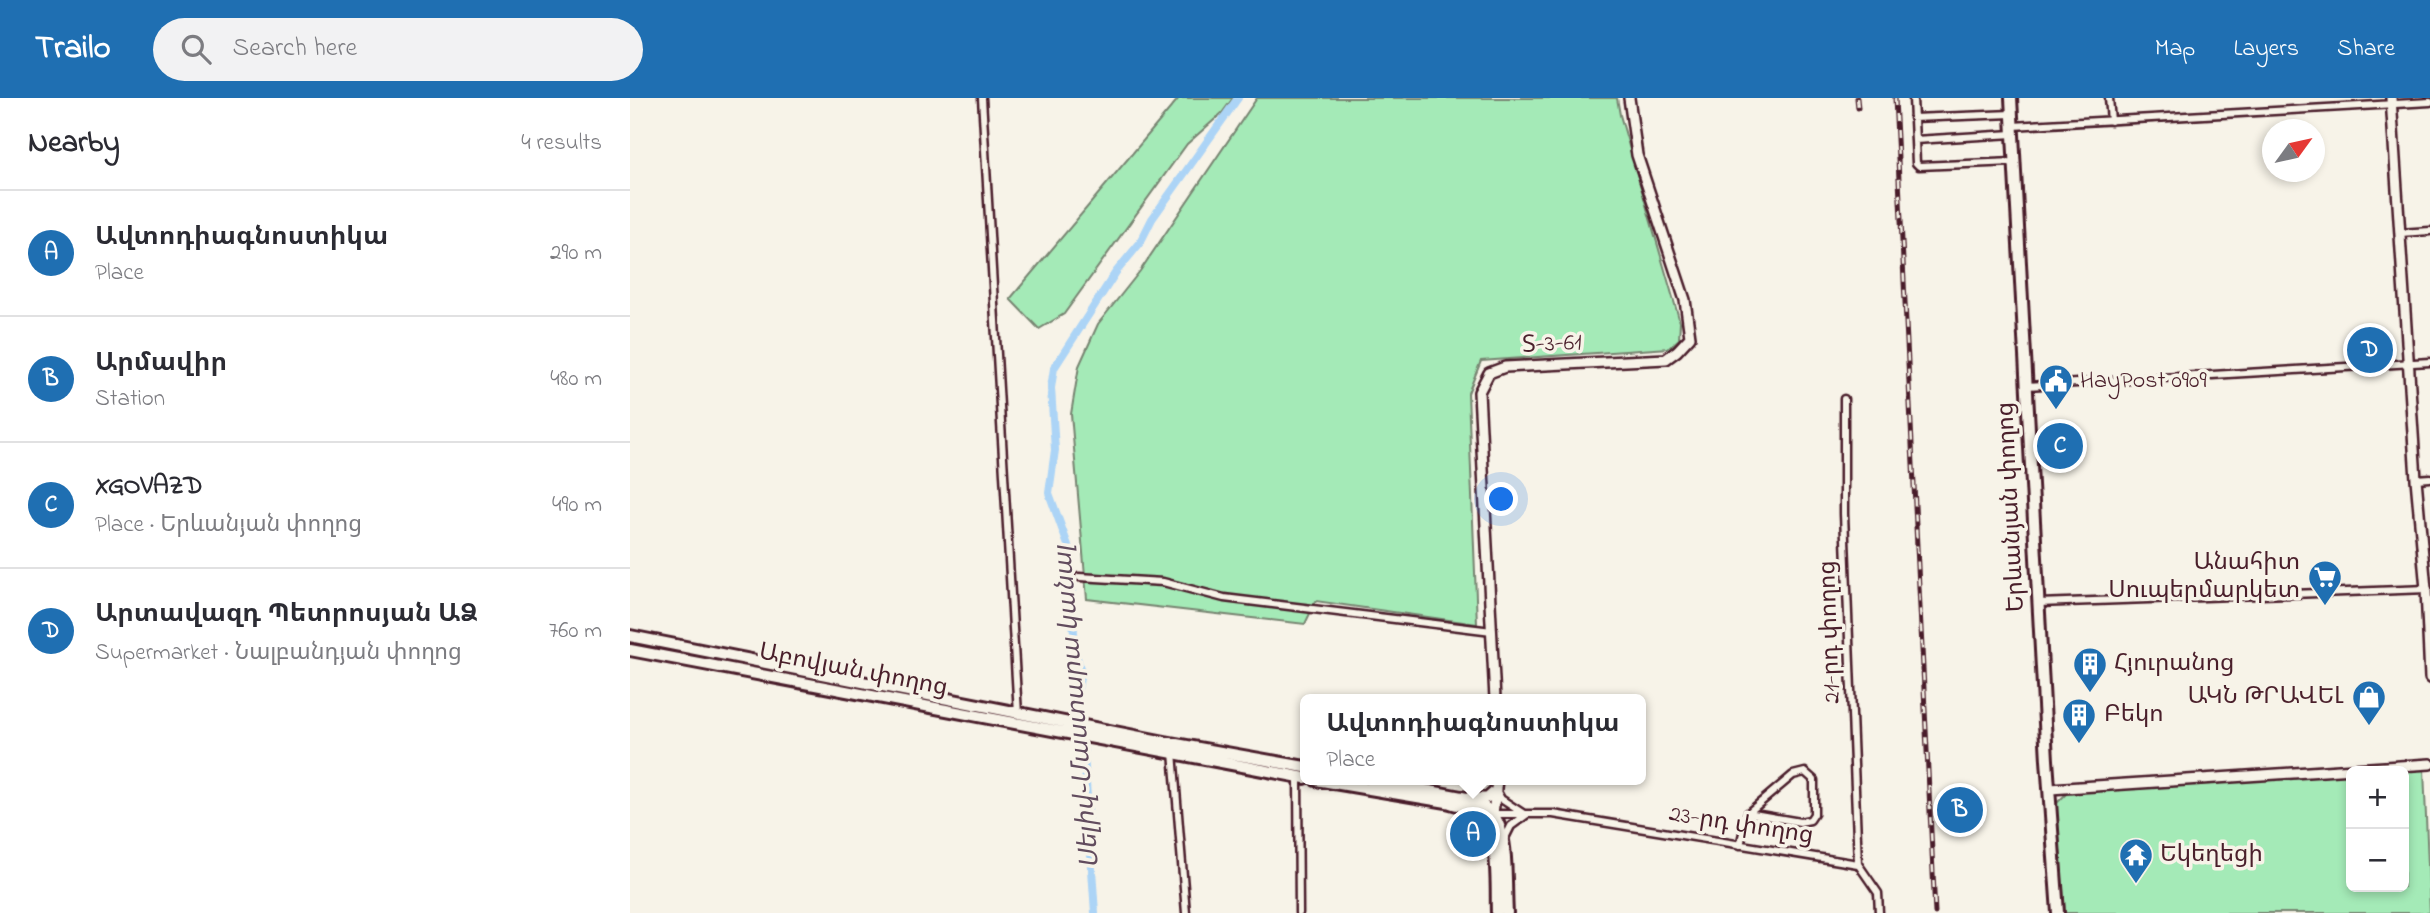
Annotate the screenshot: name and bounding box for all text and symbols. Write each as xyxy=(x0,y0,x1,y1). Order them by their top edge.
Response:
search box xyxy=(153,18,643,81)
text: Trailo xyxy=(35,25,111,73)
icon: search xyxy=(177,30,215,68)
text: Search here xyxy=(233,30,357,68)
text: Map xyxy=(2155,32,2195,67)
text: Layers xyxy=(2233,32,2299,67)
text: Share xyxy=(2337,32,2395,67)
north arrow xyxy=(2262,119,2325,182)
text: Nearby xyxy=(28,122,120,166)
text: 4 results xyxy=(521,127,602,160)
text: Ավտոդիագնոստիկա xyxy=(95,219,388,257)
text: A xyxy=(44,237,58,270)
text: 290 m xyxy=(550,237,602,270)
text: Place xyxy=(95,257,144,290)
pin: D xyxy=(2347,324,2393,376)
street label: Տ-3-61 xyxy=(1521,326,1583,364)
text: Արմավիր xyxy=(95,345,227,383)
public building icon: HayPost 0909 xyxy=(2037,362,2075,411)
text: B xyxy=(43,363,59,396)
text: 480 m xyxy=(550,363,602,396)
place label: HayPost 0909 xyxy=(2080,364,2207,400)
text: Station xyxy=(95,383,165,416)
street label: Երևանյան փողոց xyxy=(1989,401,2035,613)
pin: C xyxy=(2037,420,2083,472)
text: XGOVAZD xyxy=(95,468,203,506)
your location xyxy=(1484,482,1518,516)
text: C xyxy=(45,489,57,522)
text: 490 m xyxy=(552,489,602,522)
text: Place · Երևանյան փողոց xyxy=(95,509,362,542)
water label: Սելիվ֊Մաստարա կանալ xyxy=(1045,543,1111,870)
place label: Անահիտ Սուպերմարկետ xyxy=(2108,546,2300,609)
supermarket icon: Անահիտ Սուպերմարկետ xyxy=(2306,558,2344,607)
street label: 21-րդ փողոց xyxy=(1811,560,1851,704)
text: Արտավազդ Պետրոսյան ԱՁ xyxy=(95,596,478,634)
text: D xyxy=(43,615,59,648)
text: 760 m xyxy=(549,615,602,648)
street label: Աբովյան փողոց xyxy=(756,636,950,706)
text: Supermarket · Նալբանդյան փողոց xyxy=(95,637,462,670)
building icon: Հյուրանոց xyxy=(2071,645,2109,694)
place label: Հյուրանոց xyxy=(2114,647,2234,682)
shop icon: ԱԿՆ ԹՐԱՎԵԼ xyxy=(2350,678,2388,727)
place label: ԱԿՆ ԹՐԱՎԵԼ xyxy=(2188,680,2344,715)
popup xyxy=(1300,694,1646,785)
building icon: Բեկո xyxy=(2060,696,2098,745)
place label: Բեկո xyxy=(2104,698,2164,733)
text: Ավտոդիագնոստիկա xyxy=(1326,706,1620,744)
text: Place xyxy=(1326,744,1375,777)
map controls xyxy=(2346,766,2409,892)
button: + xyxy=(2346,766,2409,829)
pin: B xyxy=(1937,784,1983,836)
street label: 23-րդ փողոց xyxy=(1666,797,1816,855)
pin: A xyxy=(1450,808,1496,860)
button: − xyxy=(2346,829,2409,892)
temple icon: Եկեղեցի xyxy=(2117,836,2155,885)
place label: Եկեղեցի xyxy=(2160,838,2263,873)

